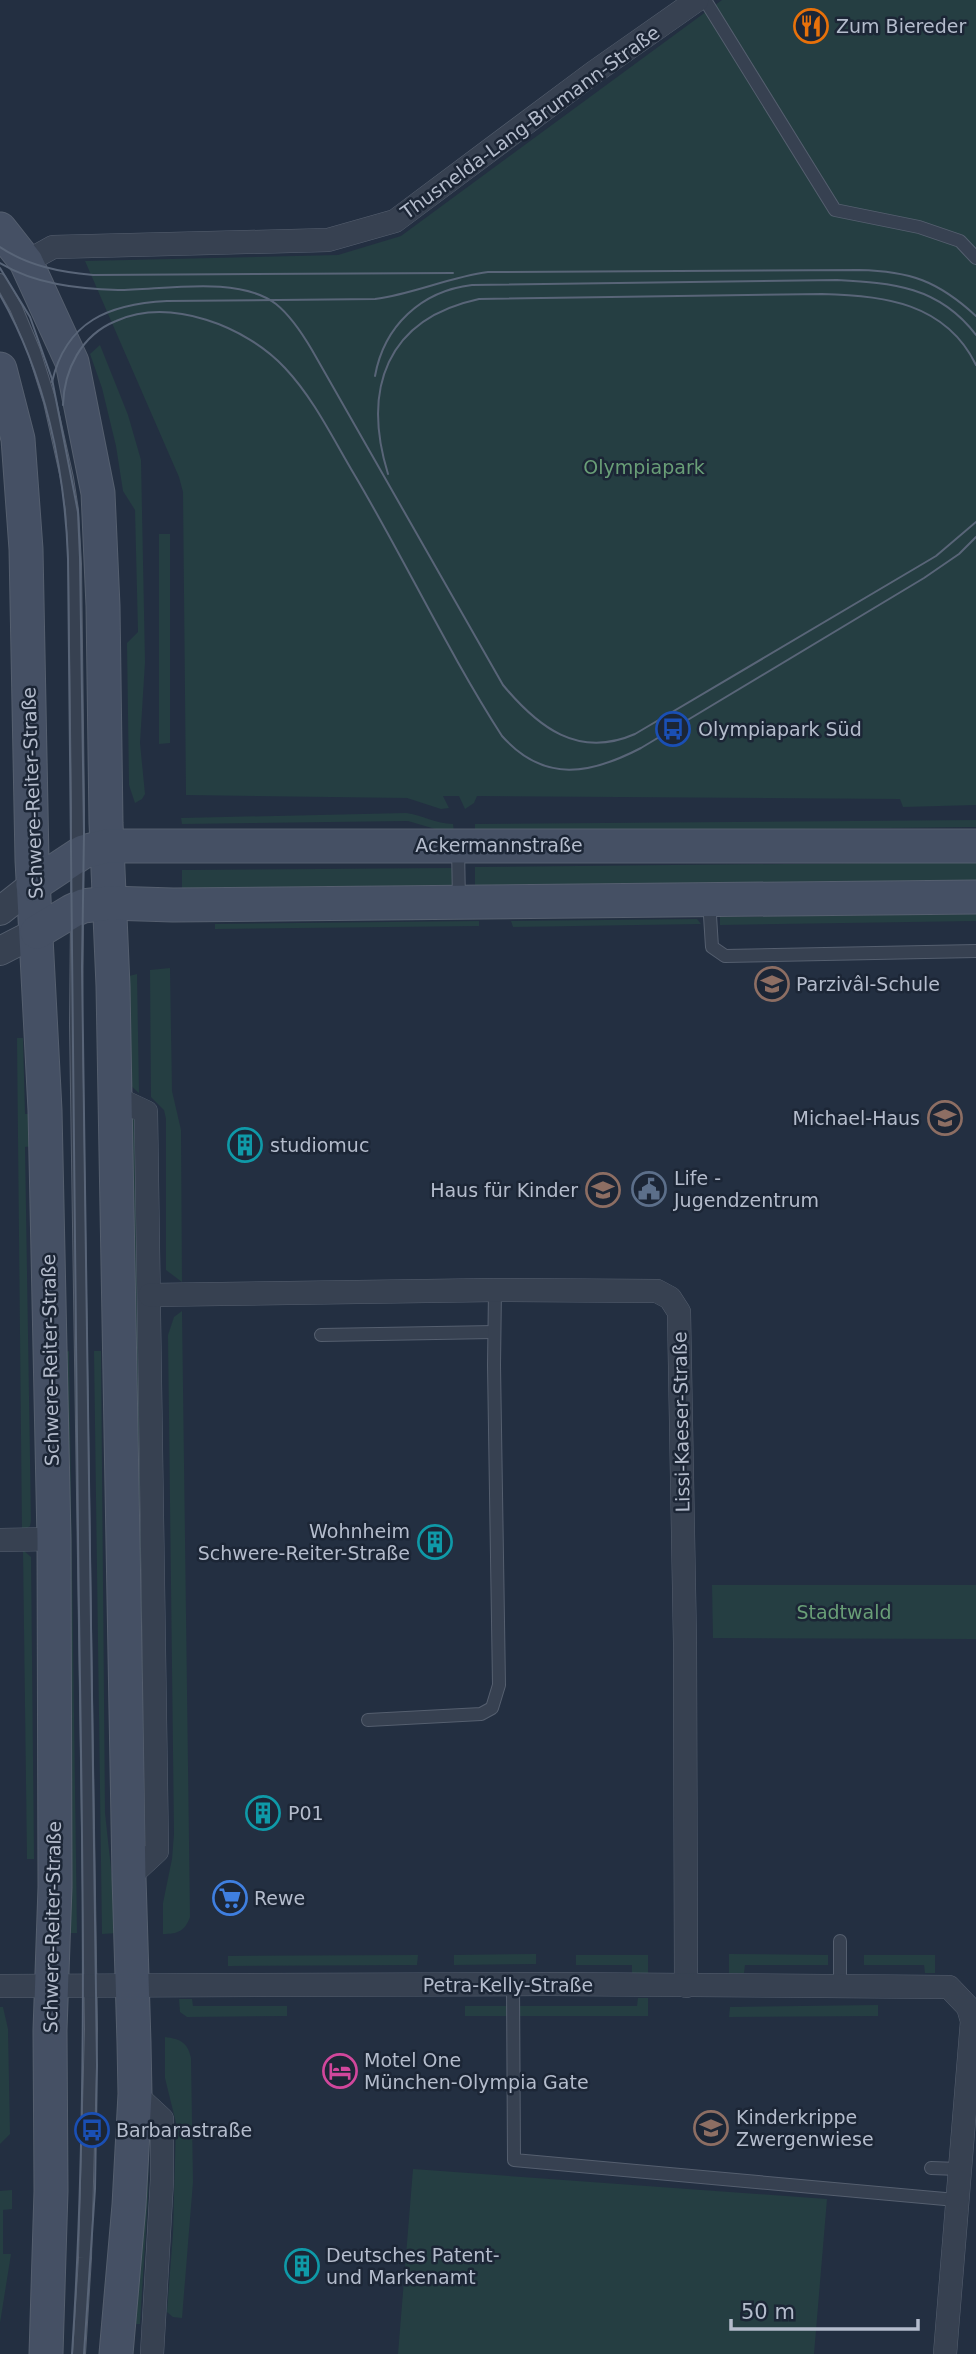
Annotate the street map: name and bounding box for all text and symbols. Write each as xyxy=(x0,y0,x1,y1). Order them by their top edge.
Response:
restaurant icon: Zum Biereder xyxy=(792,7,830,45)
place label: Zum Biereder xyxy=(836,15,966,37)
street label: Thusnelda-Lang-Brumann-Straße xyxy=(396,21,664,224)
park label: Olympiapark xyxy=(583,456,705,478)
street label: Schwere-Reiter-Straße xyxy=(17,687,47,899)
bus stop icon: Olympiapark Süd xyxy=(654,710,692,748)
place label: Olympiapark Süd xyxy=(698,718,862,740)
street label: Ackermannstraße xyxy=(415,834,583,856)
school or university icon: Parzivâl-Schule xyxy=(753,965,791,1003)
place label: Parzivâl-Schule xyxy=(796,973,940,995)
school or university icon: Michael-Haus xyxy=(926,1099,964,1137)
place label: Michael-Haus xyxy=(793,1107,920,1129)
building icon: studiomuc xyxy=(226,1126,264,1164)
place label: studiomuc xyxy=(270,1134,369,1156)
place label: Life - Jugendzentrum xyxy=(673,1167,819,1211)
public building icon: Life - Jugendzentrum xyxy=(630,1170,668,1208)
school or university icon: Haus für Kinder xyxy=(584,1171,622,1209)
place label: Haus für Kinder xyxy=(430,1179,578,1201)
street label: Schwere-Reiter-Straße xyxy=(37,1254,63,1466)
street label: Lissi-Kaeser-Straße xyxy=(668,1331,694,1513)
place label: Wohnheim Schwere-Reiter-Straße xyxy=(198,1520,410,1564)
building icon: Wohnheim Schwere-Reiter-Straße xyxy=(416,1523,454,1561)
park label: Stadtwald xyxy=(796,1601,892,1623)
building icon: P01 xyxy=(244,1794,282,1832)
place label: P01 xyxy=(288,1802,324,1824)
street label: Schwere-Reiter-Straße xyxy=(39,1821,65,2033)
supermarket icon: Rewe xyxy=(211,1879,249,1917)
place label: Rewe xyxy=(254,1887,305,1909)
street label: Petra-Kelly-Straße xyxy=(423,1974,593,1996)
place label: Motel One München-Olympia Gate xyxy=(364,2049,589,2093)
hotel icon: Motel One München-Olympia Gate xyxy=(321,2052,359,2090)
place label: Kinderkrippe Zwergenwiese xyxy=(736,2106,874,2150)
school or university icon: Kinderkrippe Zwergenwiese xyxy=(692,2109,730,2147)
bus stop icon: Barbarastraße xyxy=(73,2111,111,2149)
place label: Barbarastraße xyxy=(116,2119,252,2141)
place label: Deutsches Patent- und Markenamt xyxy=(326,2244,500,2288)
building icon: Deutsches Patent- und Markenamt xyxy=(283,2247,321,2285)
scale bar xyxy=(731,2288,918,2332)
text: 50 m xyxy=(741,2300,795,2324)

